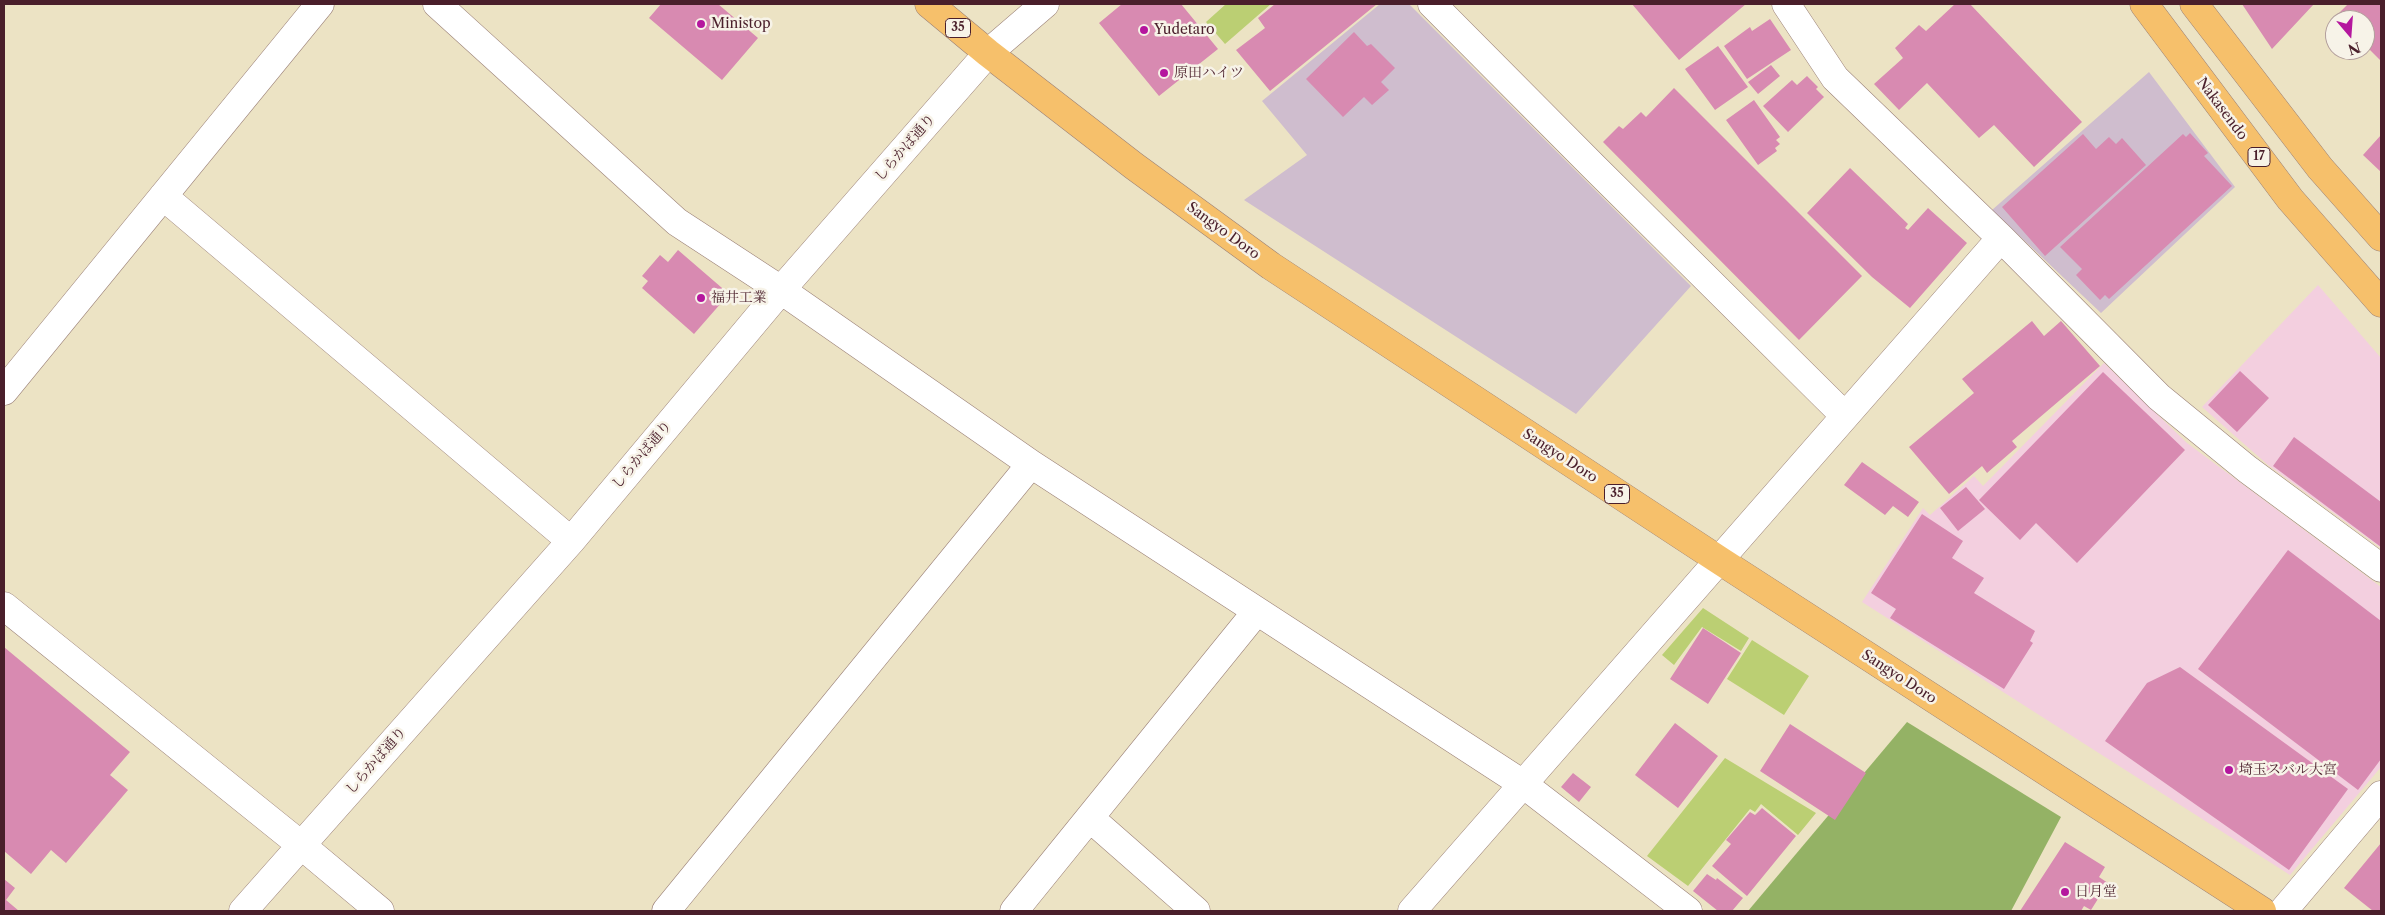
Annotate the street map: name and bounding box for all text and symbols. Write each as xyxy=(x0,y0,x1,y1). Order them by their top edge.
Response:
north arrow xyxy=(2325,10,2375,60)
place label: Ministop xyxy=(711,16,771,32)
marker: Ministop xyxy=(695,18,707,30)
road number: 35 xyxy=(946,18,970,38)
place label: Yudetaro xyxy=(1154,22,1214,38)
marker: Yudetaro xyxy=(1138,24,1150,36)
text: N xyxy=(2346,38,2363,59)
place label: 原田ハイツ xyxy=(1174,65,1244,81)
marker: 原田ハイツ xyxy=(1158,67,1170,79)
street label: Nakasendo xyxy=(2193,75,2251,143)
street label: しらかば通り xyxy=(871,111,939,185)
road number: 17 xyxy=(2248,148,2270,166)
street label: Sangyo Doro xyxy=(1183,199,1263,263)
place label: 福井工業 xyxy=(711,290,767,306)
marker: 福井工業 xyxy=(695,292,707,304)
street label: しらかば通り xyxy=(609,417,675,493)
street label: Sangyo Doro xyxy=(1519,426,1601,486)
road number: 35 xyxy=(1604,484,1630,504)
street label: Sangyo Doro xyxy=(1858,647,1940,707)
street label: しらかば通り xyxy=(342,724,410,798)
place label: 埼玉スバル大宮 xyxy=(2239,762,2337,778)
marker: 埼玉スバル大宮 xyxy=(2223,764,2235,776)
place label: 日月堂 xyxy=(2075,884,2117,900)
marker: 日月堂 xyxy=(2059,886,2071,898)

